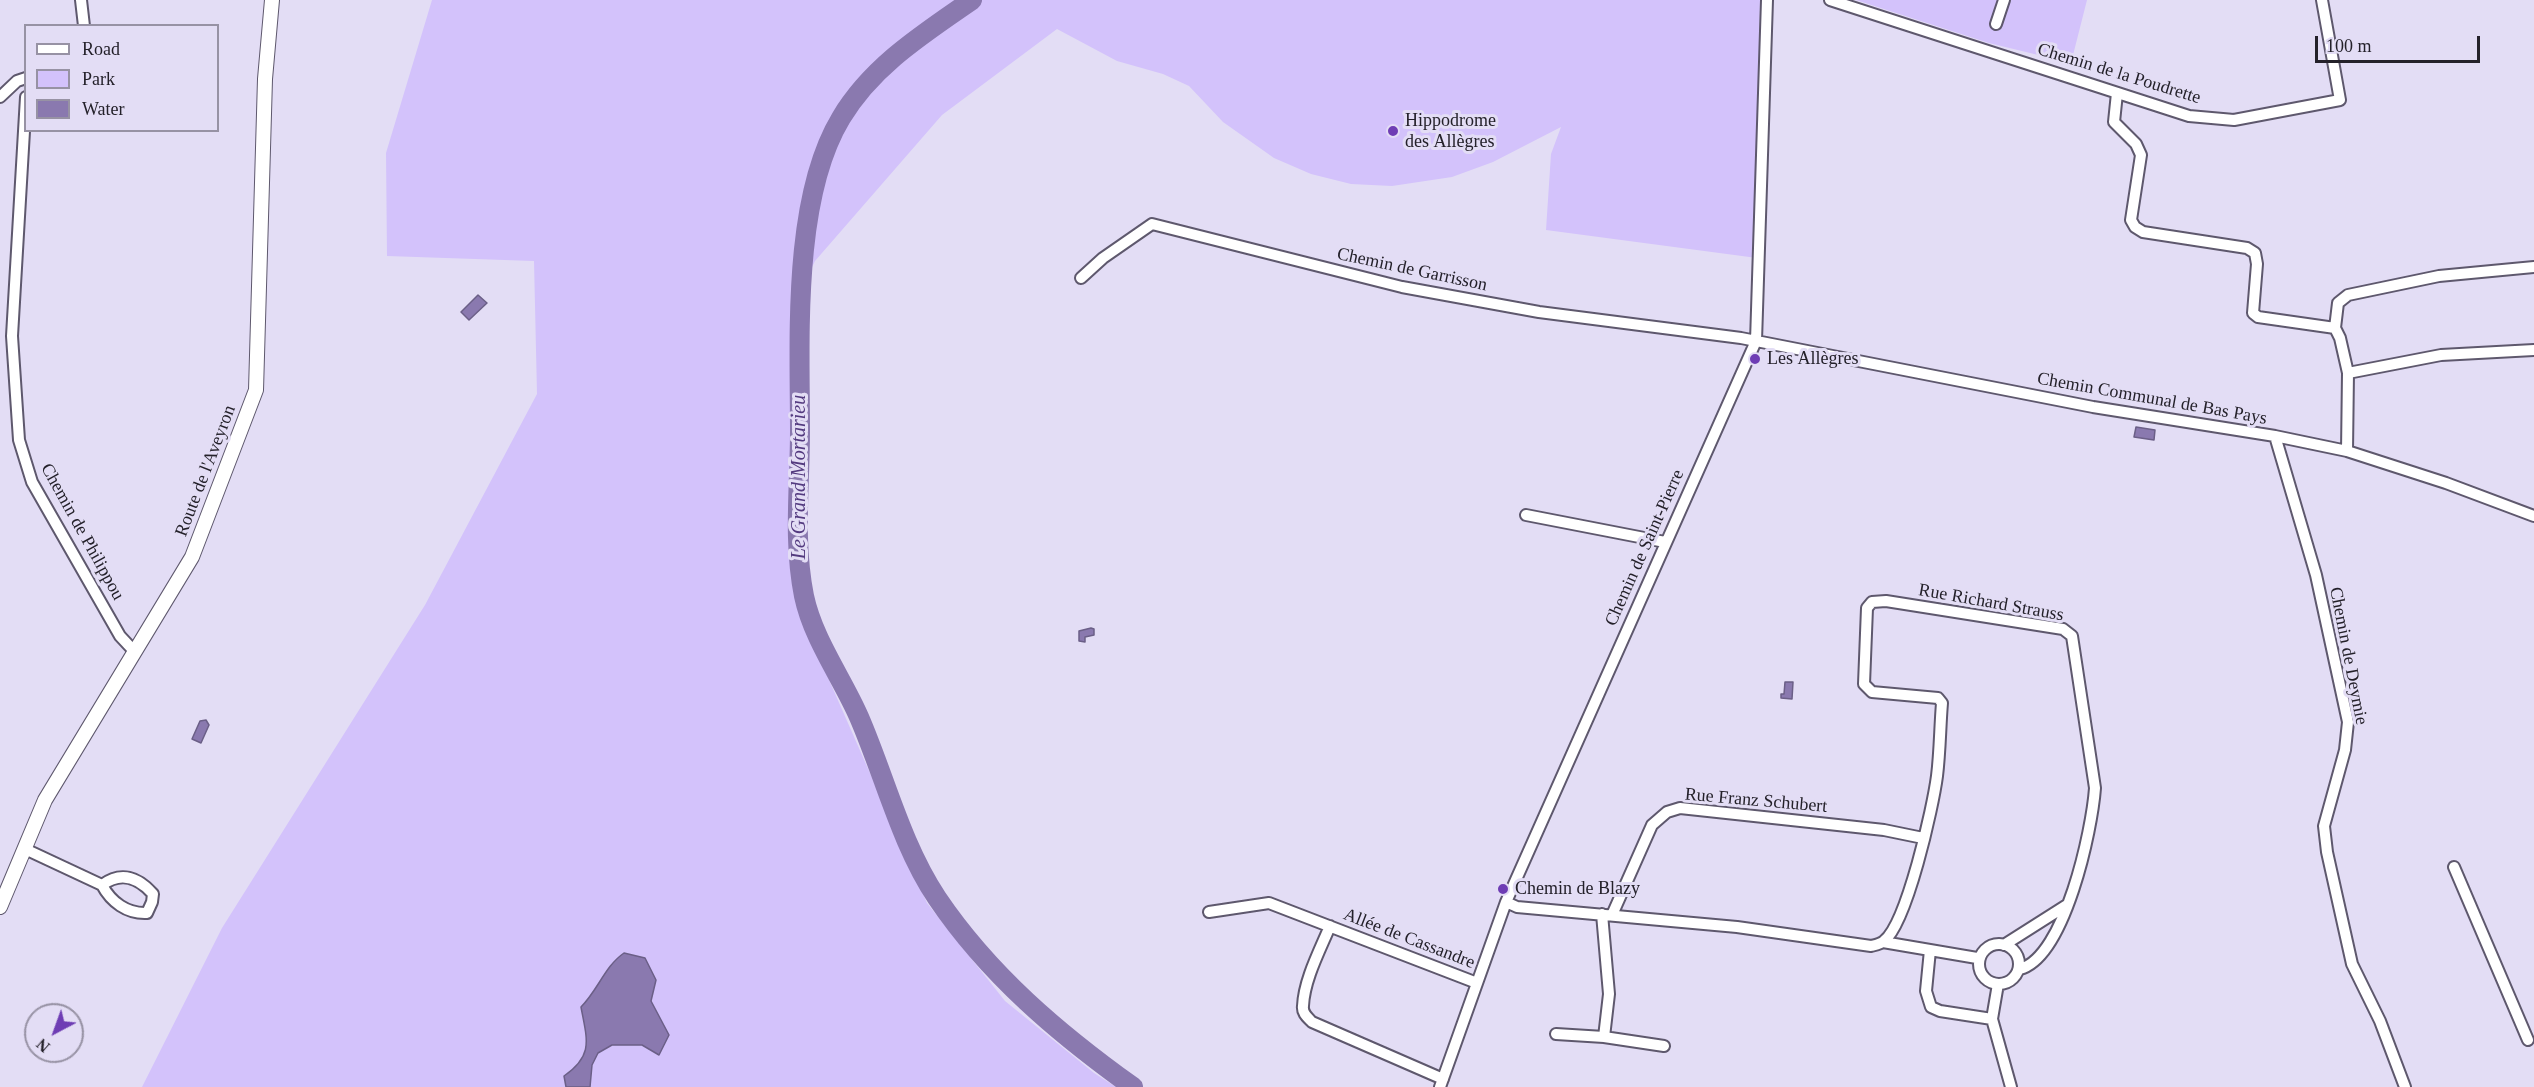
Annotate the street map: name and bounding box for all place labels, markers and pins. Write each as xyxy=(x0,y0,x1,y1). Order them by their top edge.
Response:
place label: Hippodrome des Allègres xyxy=(1405,110,1496,152)
marker: Hippodrome des Allègres xyxy=(1386,124,1400,138)
place label: Les Allègres xyxy=(1767,348,1858,370)
marker: Les Allègres xyxy=(1748,352,1762,366)
place label: Chemin de Blazy xyxy=(1515,878,1640,900)
marker: Chemin de Blazy xyxy=(1496,882,1510,896)

